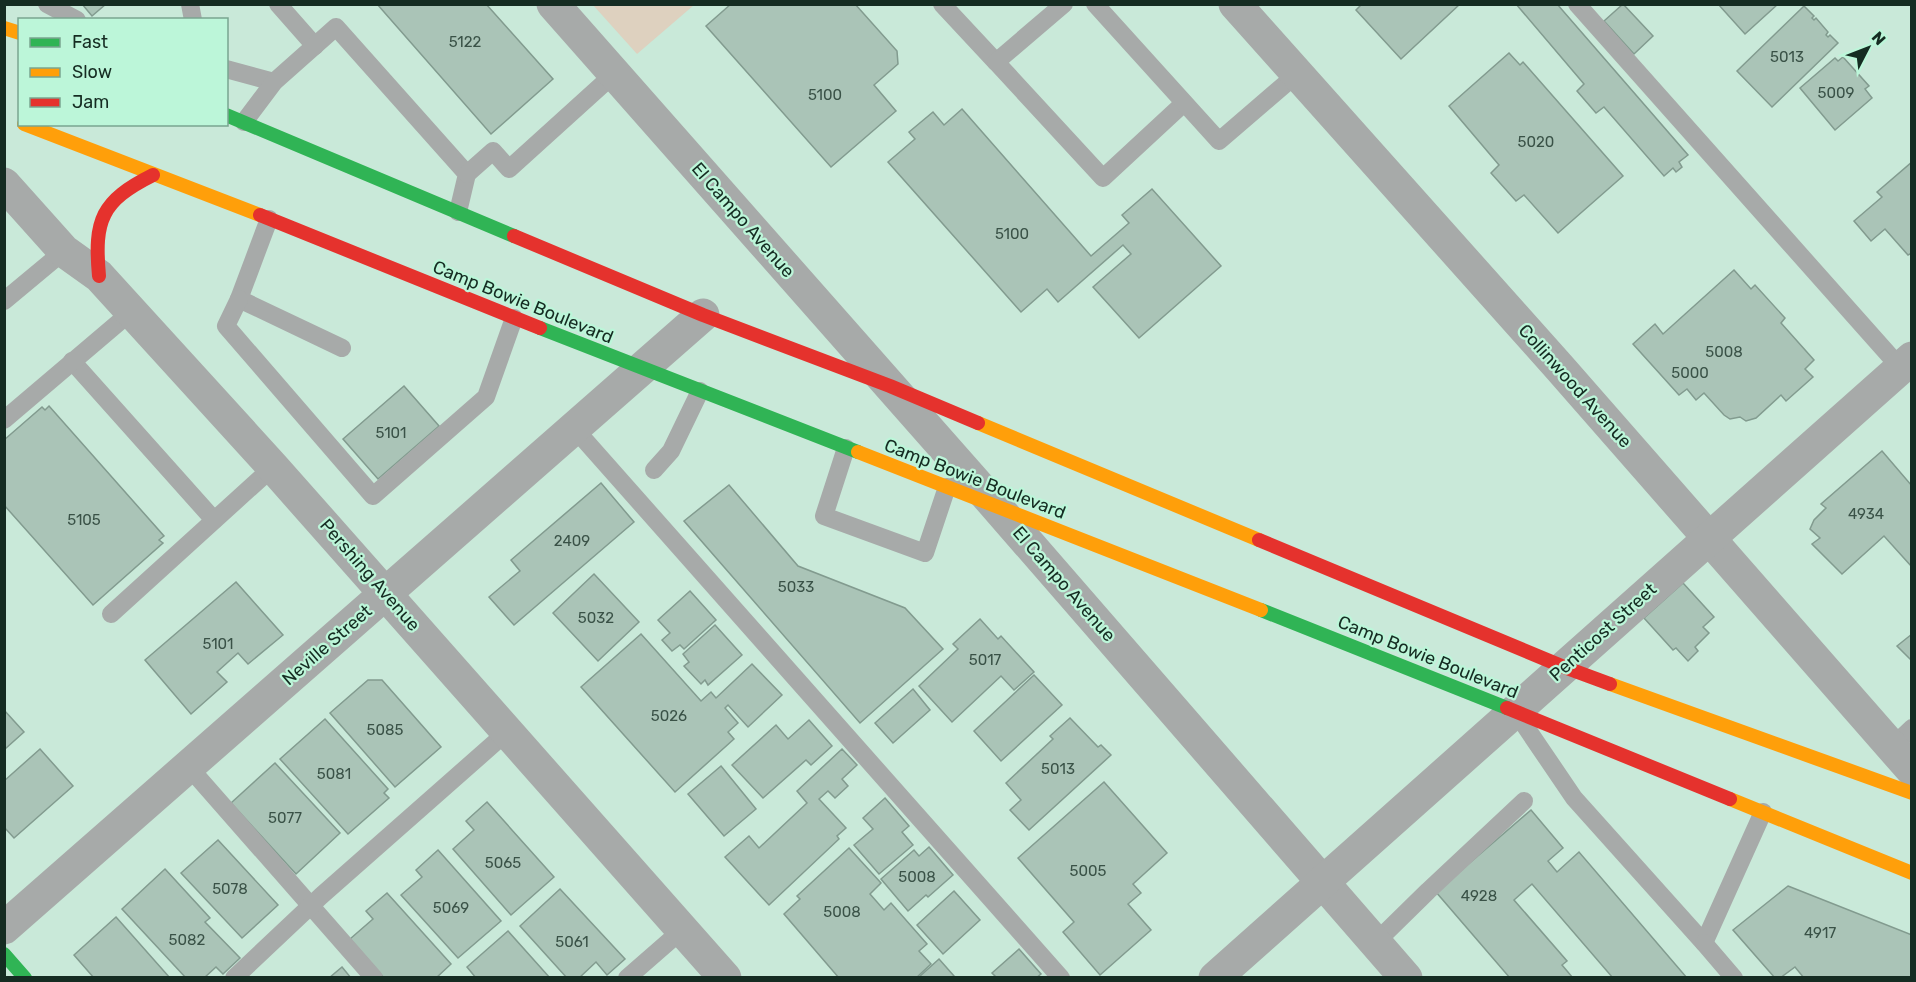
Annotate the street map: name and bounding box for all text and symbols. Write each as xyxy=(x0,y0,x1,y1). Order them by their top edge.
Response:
legend xyxy=(18,18,228,126)
north arrow xyxy=(1838,18,1898,78)
text: N xyxy=(1868,28,1890,49)
text: Fast xyxy=(72,31,108,53)
house number: 5122 xyxy=(449,33,482,51)
house number: 5013 xyxy=(1770,48,1804,66)
text: Slow xyxy=(72,61,112,83)
house number: 5009 xyxy=(1818,84,1855,102)
house number: 5100 xyxy=(808,86,842,104)
text: Jam xyxy=(72,91,109,113)
house number: 5020 xyxy=(1518,133,1554,151)
street label: El Campo Avenue xyxy=(687,158,799,282)
house number: 5100 xyxy=(995,225,1029,243)
street label: Camp Bowie Boulevard xyxy=(430,256,616,348)
street label: Collinwood Avenue xyxy=(1514,320,1636,452)
house number: 5008 xyxy=(1705,343,1743,361)
house number: 5000 xyxy=(1671,364,1709,382)
house number: 5101 xyxy=(375,424,407,442)
street label: Camp Bowie Boulevard xyxy=(881,434,1069,524)
house number: 4934 xyxy=(1848,505,1884,523)
house number: 5105 xyxy=(67,511,101,529)
street label: Pershing Avenue xyxy=(315,514,425,636)
street label: El Campo Avenue xyxy=(1008,522,1120,646)
house number: 2409 xyxy=(554,532,590,550)
house number: 5033 xyxy=(778,578,814,596)
street label: Penticost Street xyxy=(1545,578,1661,686)
street label: Neville Street xyxy=(278,600,376,690)
house number: 5032 xyxy=(578,609,614,627)
street label: Camp Bowie Boulevard xyxy=(1335,611,1521,703)
house number: 5101 xyxy=(202,635,234,653)
house number: 5017 xyxy=(969,651,1002,669)
house number: 5026 xyxy=(651,707,687,725)
house number: 5085 xyxy=(367,721,404,739)
house number: 5013 xyxy=(1041,760,1075,778)
house number: 5081 xyxy=(317,765,351,783)
house number: 5077 xyxy=(268,809,302,827)
house number: 5065 xyxy=(485,854,521,872)
house number: 5005 xyxy=(1070,862,1107,880)
house number: 5008 xyxy=(898,868,936,886)
house number: 5078 xyxy=(212,880,248,898)
house number: 4928 xyxy=(1461,887,1497,905)
house number: 5069 xyxy=(433,899,469,917)
house number: 5008 xyxy=(823,903,861,921)
house number: 4917 xyxy=(1804,924,1836,942)
house number: 5082 xyxy=(169,931,206,949)
house number: 5061 xyxy=(555,933,589,951)

